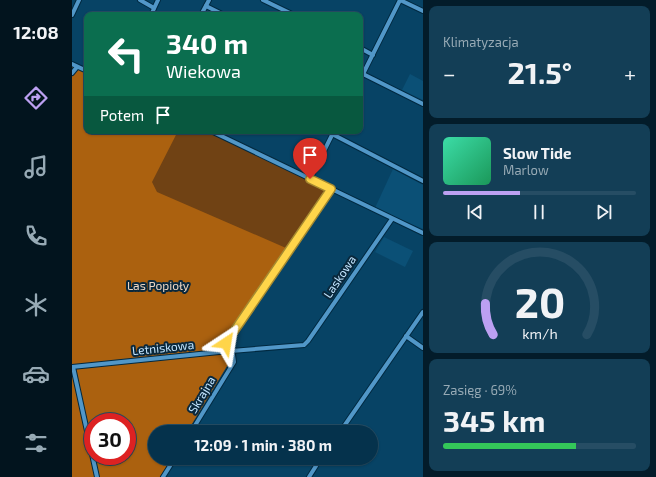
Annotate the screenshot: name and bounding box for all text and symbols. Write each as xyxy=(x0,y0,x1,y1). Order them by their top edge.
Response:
text: 12:08 xyxy=(13,21,59,43)
text: 340 m xyxy=(166,26,248,60)
icon: left xyxy=(100,28,152,80)
text: Klimatyzacja xyxy=(443,34,519,50)
text: 21.5° xyxy=(508,54,572,90)
text: Wiekowa xyxy=(166,60,241,82)
text: − xyxy=(443,60,456,86)
text: + xyxy=(624,60,636,86)
icon: directions xyxy=(22,84,50,112)
icon: arrive xyxy=(152,104,174,126)
text: Potem xyxy=(100,106,144,124)
pin xyxy=(293,138,327,179)
icon: arrive xyxy=(299,144,321,166)
text: Slow Tide xyxy=(503,144,571,162)
icon: music xyxy=(22,153,50,181)
text: Marlow xyxy=(503,162,549,178)
icon: previous xyxy=(464,201,486,223)
icon: pause xyxy=(528,201,550,223)
icon: next xyxy=(593,201,615,223)
icon: phone xyxy=(22,222,50,250)
street label: Laskowa xyxy=(320,253,358,300)
text: 20 xyxy=(514,276,565,326)
park label: Las Popioły xyxy=(127,278,190,292)
icon: climate xyxy=(22,291,50,319)
position arrow xyxy=(205,322,247,364)
text: km/h xyxy=(522,325,557,342)
street label: Letniskowa xyxy=(131,337,195,357)
icon: car xyxy=(22,360,50,388)
street label: Skrajna xyxy=(185,373,219,416)
text: Zasięg · 69% xyxy=(443,382,517,398)
text: 345 km xyxy=(443,402,545,438)
speed limit sign: 30 xyxy=(84,413,136,465)
icon: filters xyxy=(22,429,50,457)
text: 12:09 · 1 min · 380 m xyxy=(194,436,332,454)

